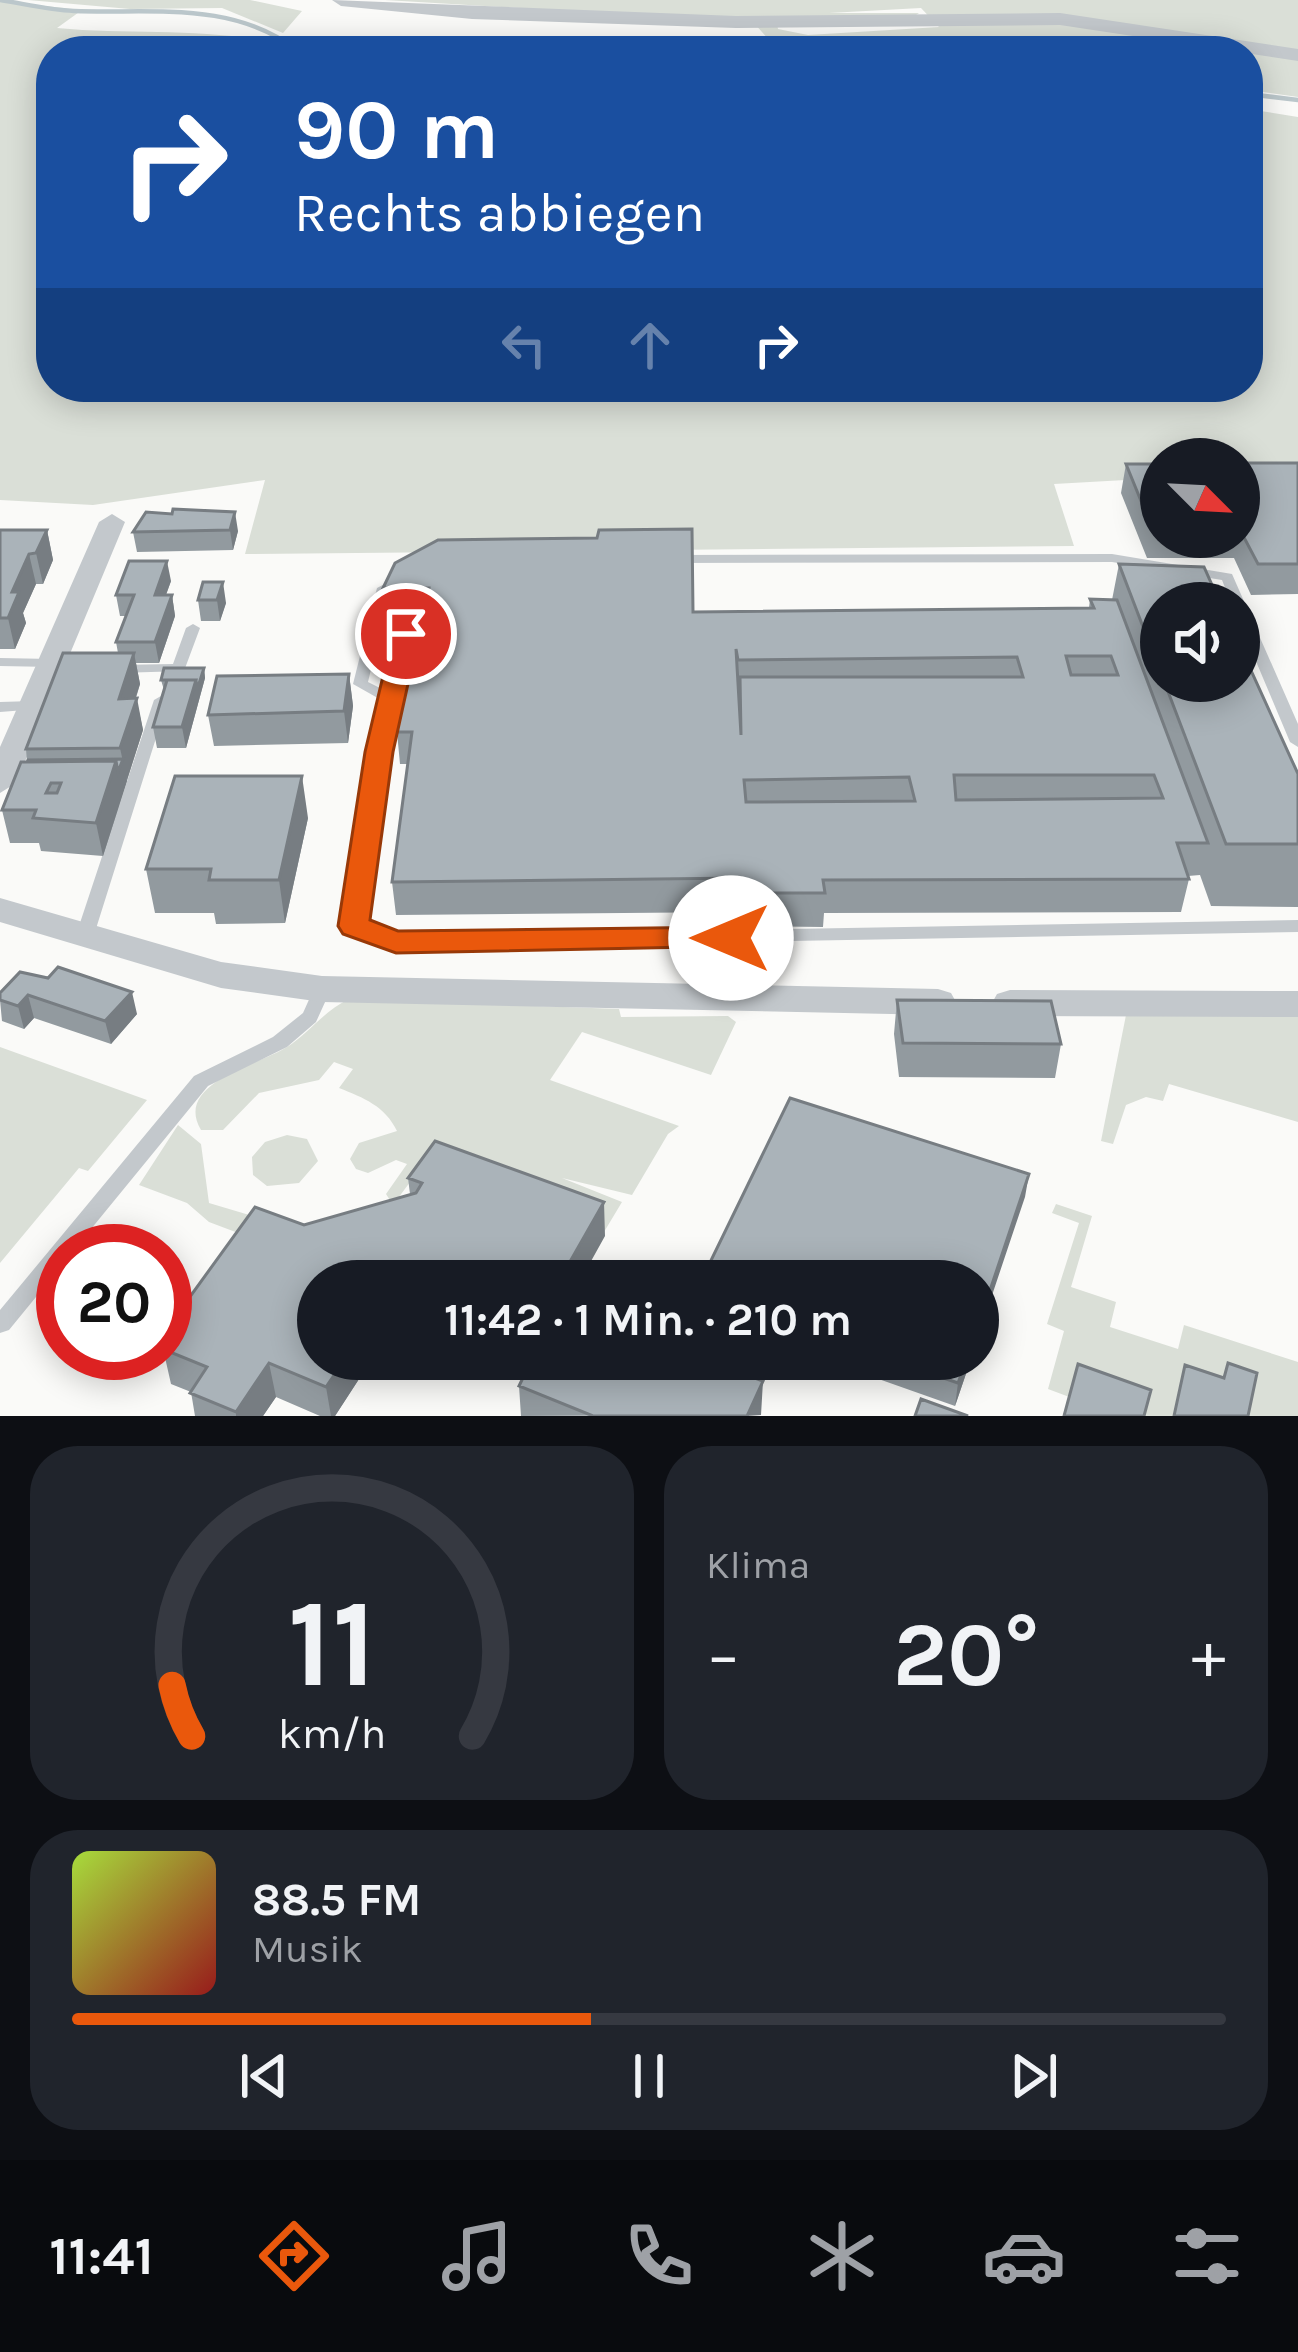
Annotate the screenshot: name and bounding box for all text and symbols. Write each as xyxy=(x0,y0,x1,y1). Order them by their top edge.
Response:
text: 90 m xyxy=(294,81,499,179)
icon: right xyxy=(96,84,252,240)
text: Rechts abbiegen xyxy=(294,181,705,245)
icon: left xyxy=(491,312,557,378)
icon: ahead xyxy=(617,312,683,378)
icon: right xyxy=(743,312,809,378)
north arrow xyxy=(1140,438,1260,558)
map controls xyxy=(1140,438,1260,702)
button: sound xyxy=(1140,582,1260,702)
pin xyxy=(355,583,457,685)
icon: arrive xyxy=(373,601,439,667)
position arrow xyxy=(668,875,794,1001)
speed limit sign: 20 xyxy=(36,1224,192,1380)
text: 11:42 · 1 Min. · 210 m xyxy=(444,1294,852,1346)
text: Klima xyxy=(706,1542,810,1588)
text: 11 xyxy=(288,1571,376,1716)
text: 20° xyxy=(893,1602,1039,1708)
text: − xyxy=(706,1616,741,1694)
text: + xyxy=(1191,1616,1226,1694)
text: km/h xyxy=(278,1709,386,1759)
text: 88.5 FM xyxy=(252,1874,421,1926)
text: Musik xyxy=(252,1926,363,1972)
icon: previous xyxy=(231,2043,297,2109)
icon: pause xyxy=(616,2043,682,2109)
icon: next xyxy=(1001,2043,1067,2109)
icon: directions xyxy=(252,2214,336,2298)
icon: music xyxy=(435,2214,519,2298)
icon: phone xyxy=(617,2214,701,2298)
icon: climate xyxy=(800,2214,884,2298)
icon: car xyxy=(982,2214,1066,2298)
icon: filters xyxy=(1165,2214,1249,2298)
text: 11:41 xyxy=(49,2224,154,2288)

